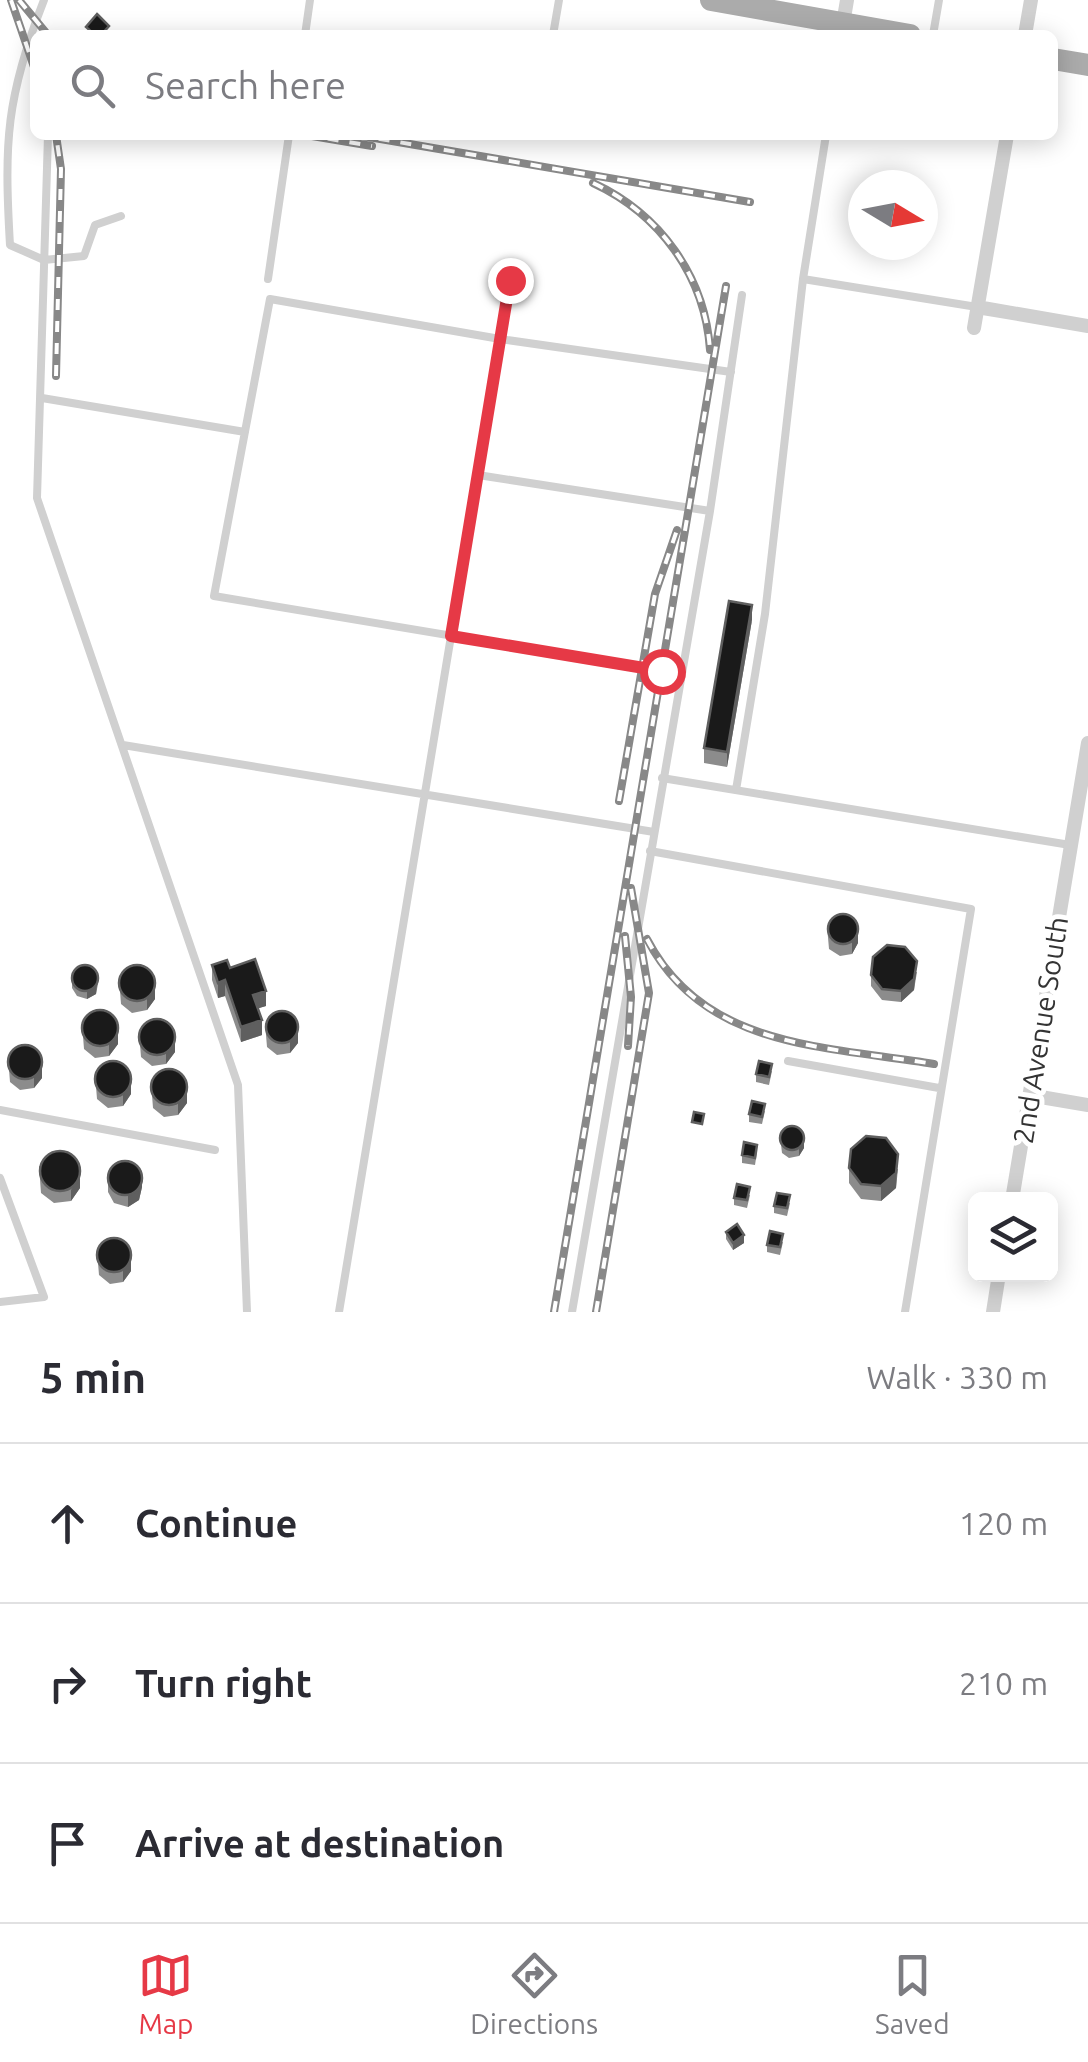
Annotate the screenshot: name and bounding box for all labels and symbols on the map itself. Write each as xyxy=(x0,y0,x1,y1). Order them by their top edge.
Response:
north arrow xyxy=(848,170,938,260)
route end xyxy=(488,258,534,304)
route start xyxy=(640,649,686,695)
street label: 2nd Avenue South xyxy=(1007,914,1073,1146)

